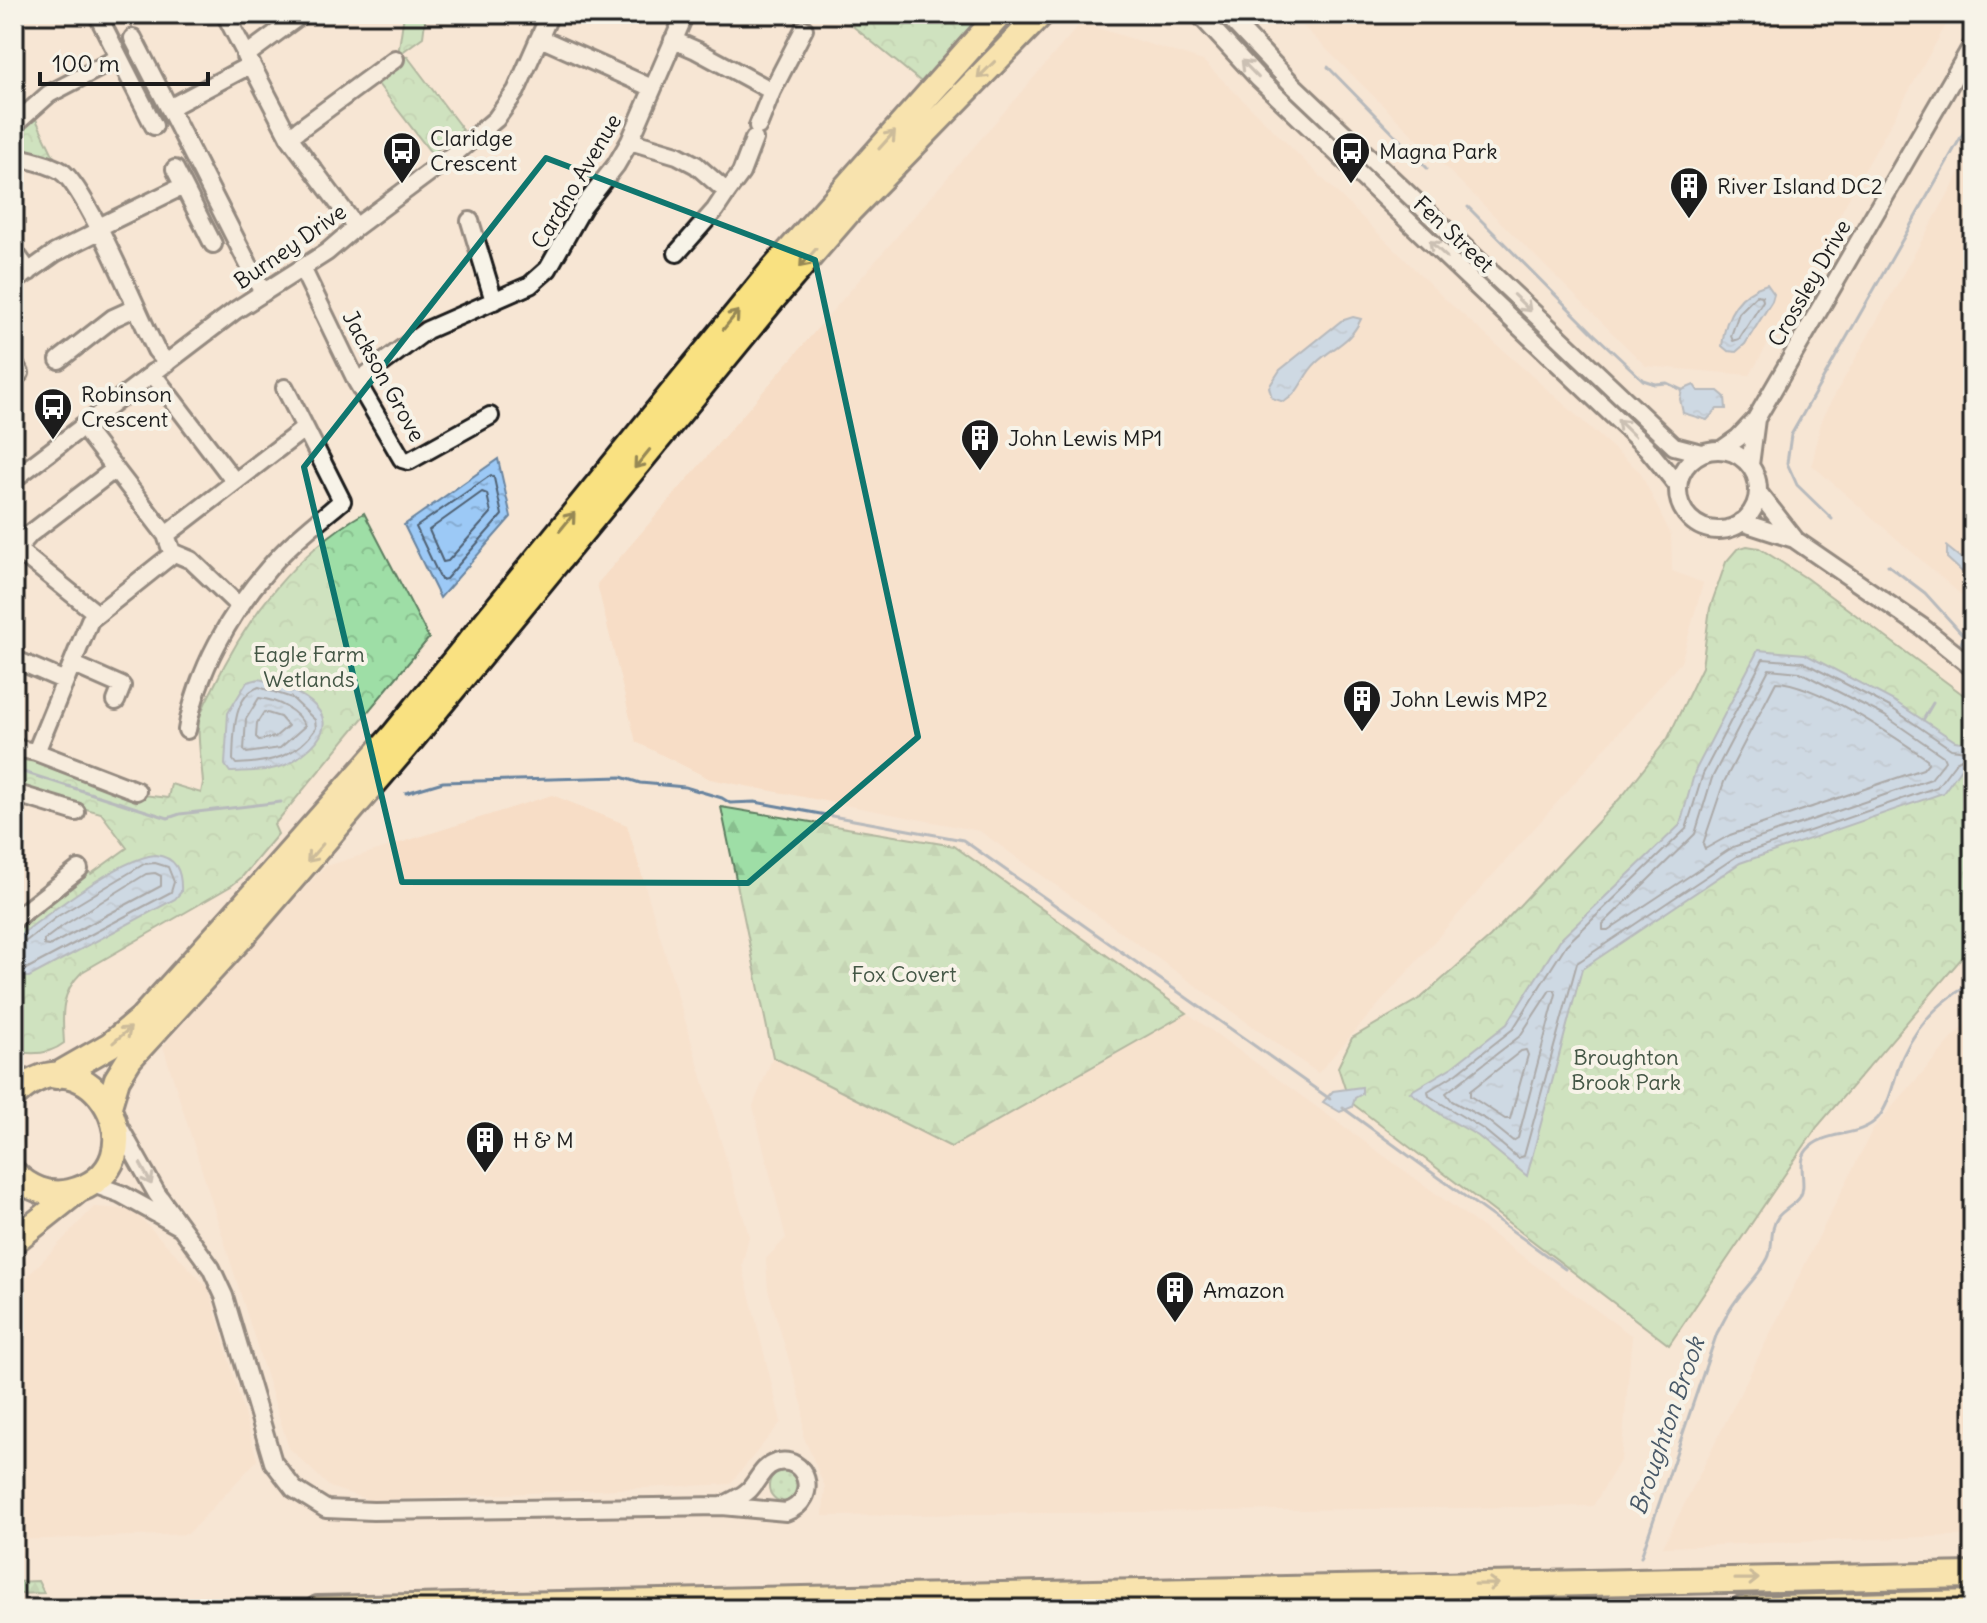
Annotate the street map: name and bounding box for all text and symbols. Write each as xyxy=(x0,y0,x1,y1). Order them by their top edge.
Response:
scale bar xyxy=(40,36,208,86)
text: 100 m xyxy=(52,48,120,78)
one-way arrow xyxy=(976,60,996,79)
one-way arrow xyxy=(1241,60,1260,79)
street label: Cardno Avenue xyxy=(525,108,627,254)
place label: Claridge Crescent xyxy=(430,124,517,177)
bus stop icon: Claridge Crescent xyxy=(381,130,423,185)
one-way arrow xyxy=(877,130,896,150)
bus stop icon: Magna Park xyxy=(1330,130,1372,185)
place label: Magna Park xyxy=(1379,137,1497,165)
building icon: River Island DC2 xyxy=(1668,165,1710,220)
place label: River Island DC2 xyxy=(1717,172,1883,200)
street label: Fen Street xyxy=(1408,190,1500,278)
street label: Burney Drive xyxy=(228,197,352,295)
street label: Crossley Drive xyxy=(1761,214,1857,352)
one-way arrow xyxy=(1428,239,1448,258)
one-way arrow xyxy=(799,248,817,268)
one-way arrow xyxy=(1512,293,1531,312)
street label: Jackson Grove xyxy=(336,305,432,447)
one-way arrow xyxy=(722,310,740,331)
place label: Robinson Crescent xyxy=(81,380,172,433)
bus stop icon: Robinson Crescent xyxy=(32,386,74,441)
building icon: John Lewis MP1 xyxy=(959,417,1001,472)
one-way arrow xyxy=(1616,419,1636,438)
place label: John Lewis MP1 xyxy=(1008,424,1163,452)
one-way arrow xyxy=(633,448,651,469)
one-way arrow xyxy=(558,512,576,533)
park label: Eagle Farm Wetlands xyxy=(253,640,365,693)
building icon: John Lewis MP2 xyxy=(1341,678,1383,733)
place label: John Lewis MP2 xyxy=(1390,685,1548,713)
one-way arrow xyxy=(306,842,324,862)
park label: Fox Covert xyxy=(851,960,957,988)
one-way arrow xyxy=(111,1026,131,1044)
park label: Broughton Brook Park xyxy=(1571,1043,1681,1096)
building icon: H & M xyxy=(464,1119,506,1174)
place label: H & M xyxy=(513,1126,574,1154)
one-way arrow xyxy=(138,1162,154,1185)
building icon: Amazon xyxy=(1154,1269,1196,1324)
place label: Amazon xyxy=(1203,1276,1284,1304)
water label: Broughton Brook xyxy=(1622,1331,1711,1518)
one-way arrow xyxy=(1733,1571,1760,1587)
one-way arrow xyxy=(1473,1576,1500,1592)

